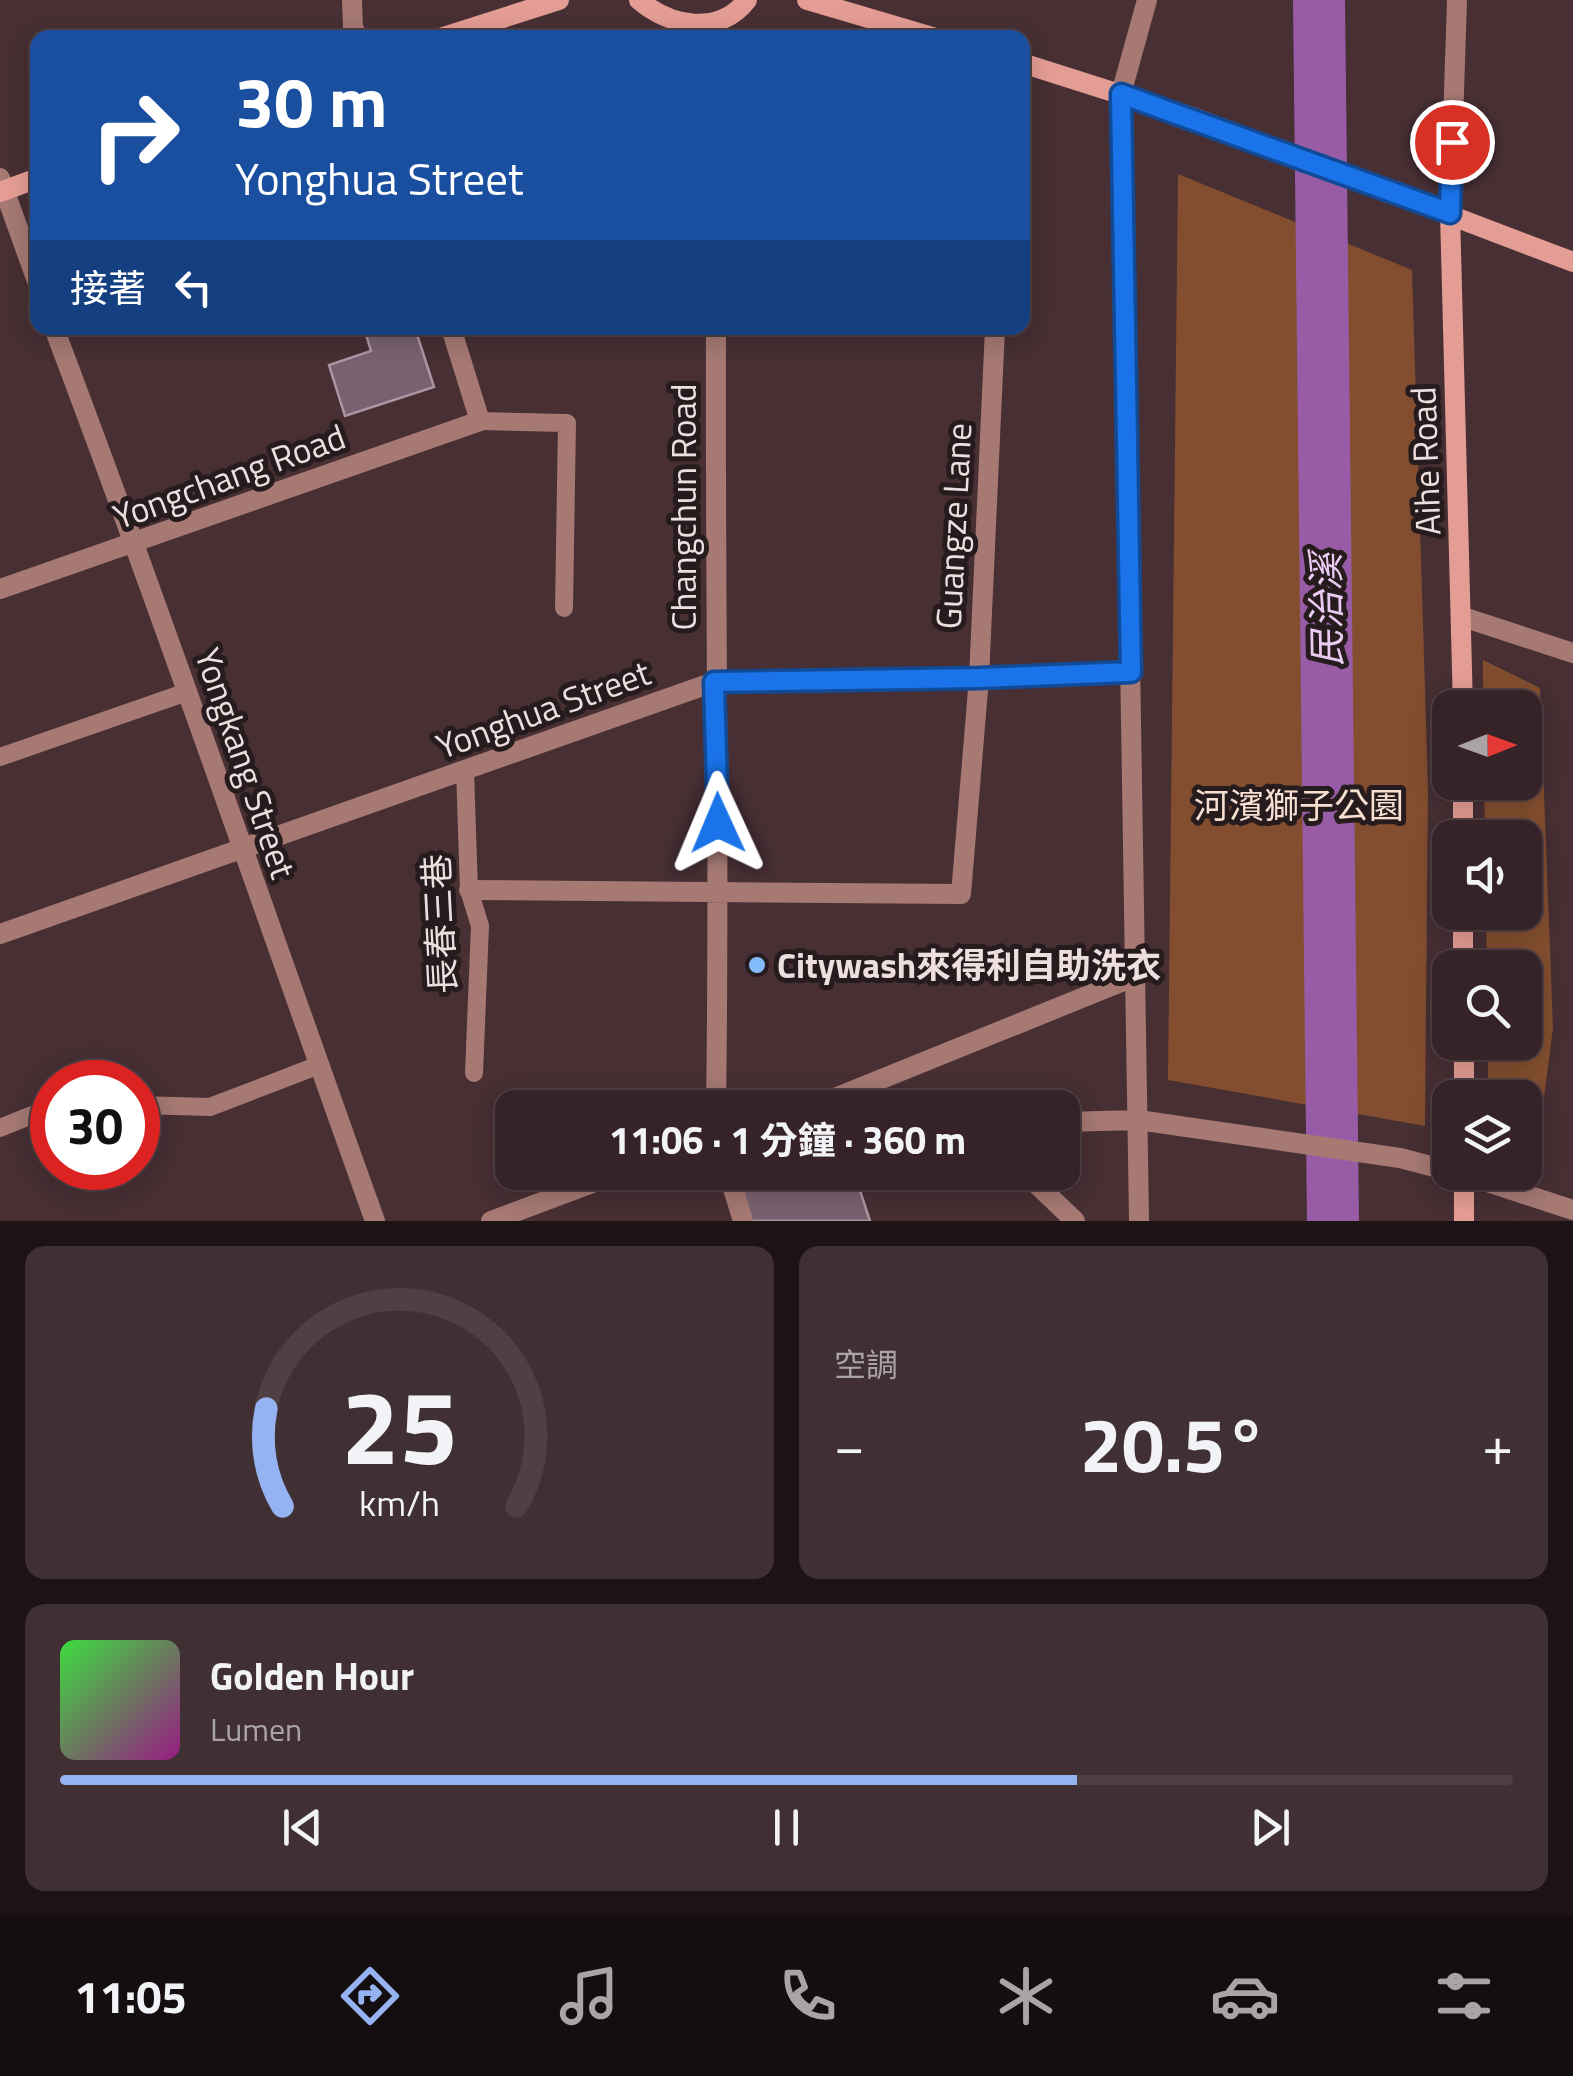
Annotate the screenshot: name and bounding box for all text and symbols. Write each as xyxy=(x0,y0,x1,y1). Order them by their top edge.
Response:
text: 30 m xyxy=(235,48,388,154)
icon: right xyxy=(70,70,200,200)
pin xyxy=(1410,100,1495,185)
icon: arrive xyxy=(1425,115,1480,170)
text: Yonghua Street xyxy=(235,144,524,212)
text: 接著 xyxy=(70,259,146,317)
icon: left xyxy=(166,260,221,315)
street label: Changchun Road xyxy=(656,383,710,631)
street label: Aihe Road xyxy=(1395,386,1455,536)
street label: Yongchang Road xyxy=(105,409,353,543)
street label: Guangze Lane xyxy=(921,422,985,630)
water label: 民治溪 xyxy=(1296,548,1356,668)
street label: Yongkang Street xyxy=(181,640,311,886)
street label: Yonghua Street xyxy=(428,645,658,773)
north arrow xyxy=(1432,690,1542,800)
map controls xyxy=(1432,690,1542,1190)
position arrow xyxy=(666,771,770,875)
park label: 河濱獅子公園 xyxy=(1194,778,1404,832)
button: sound xyxy=(1432,820,1542,930)
street label: 長春三巷 xyxy=(408,853,470,995)
place label: Citywash來得利自助洗衣 xyxy=(777,938,1161,992)
button: search xyxy=(1432,950,1542,1060)
marker: Citywash來得利自助洗衣 xyxy=(746,954,768,976)
speed limit sign: 30 xyxy=(30,1060,160,1190)
button: layers xyxy=(1432,1080,1542,1190)
text: 11:06 · 1 分鐘 · 360 m xyxy=(609,1111,966,1169)
text: 空調 xyxy=(834,1340,898,1388)
text: 25 xyxy=(341,1346,458,1504)
text: 20.5° xyxy=(1080,1387,1267,1501)
text: − xyxy=(834,1403,865,1486)
text: + xyxy=(1482,1403,1513,1486)
text: km/h xyxy=(359,1475,440,1530)
text: Golden Hour xyxy=(210,1647,414,1705)
text: Lumen xyxy=(210,1705,302,1753)
icon: previous xyxy=(275,1800,330,1855)
icon: pause xyxy=(759,1800,814,1855)
icon: next xyxy=(1243,1800,1298,1855)
icon: directions xyxy=(335,1961,405,2031)
icon: music xyxy=(554,1961,624,2031)
icon: phone xyxy=(773,1961,843,2031)
icon: climate xyxy=(991,1961,1061,2031)
icon: car xyxy=(1210,1961,1280,2031)
icon: filters xyxy=(1429,1961,1499,2031)
text: 11:05 xyxy=(74,1962,187,2030)

